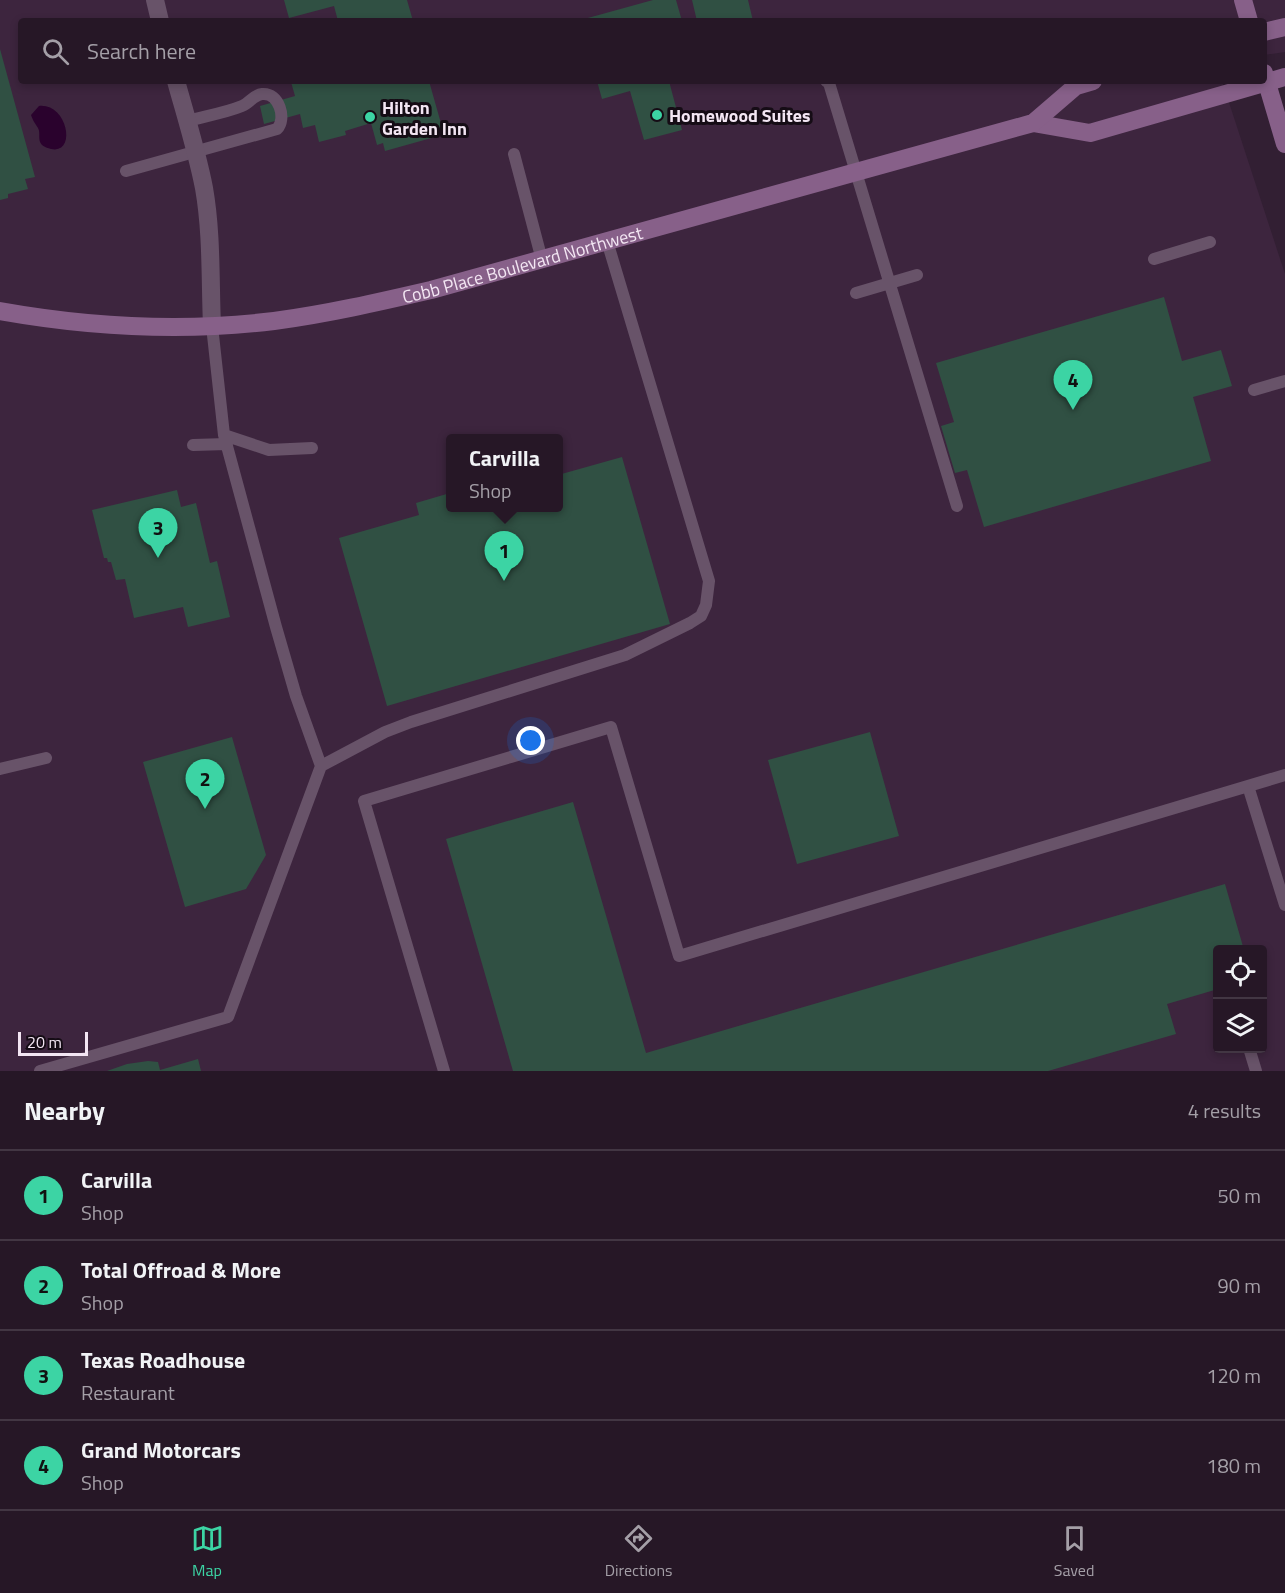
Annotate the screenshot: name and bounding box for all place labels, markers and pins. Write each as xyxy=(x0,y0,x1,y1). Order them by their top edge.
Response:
place label: Hilton Garden Inn xyxy=(382,94,467,142)
place label: Homewood Suites xyxy=(669,102,810,129)
marker: Homewood Suites xyxy=(650,108,664,122)
marker: Hilton Garden Inn xyxy=(363,110,377,124)
pin: 4 xyxy=(1054,360,1092,410)
pin: 3 xyxy=(138,508,178,558)
pin: 1 xyxy=(484,532,524,581)
pin: 2 xyxy=(186,760,224,809)

